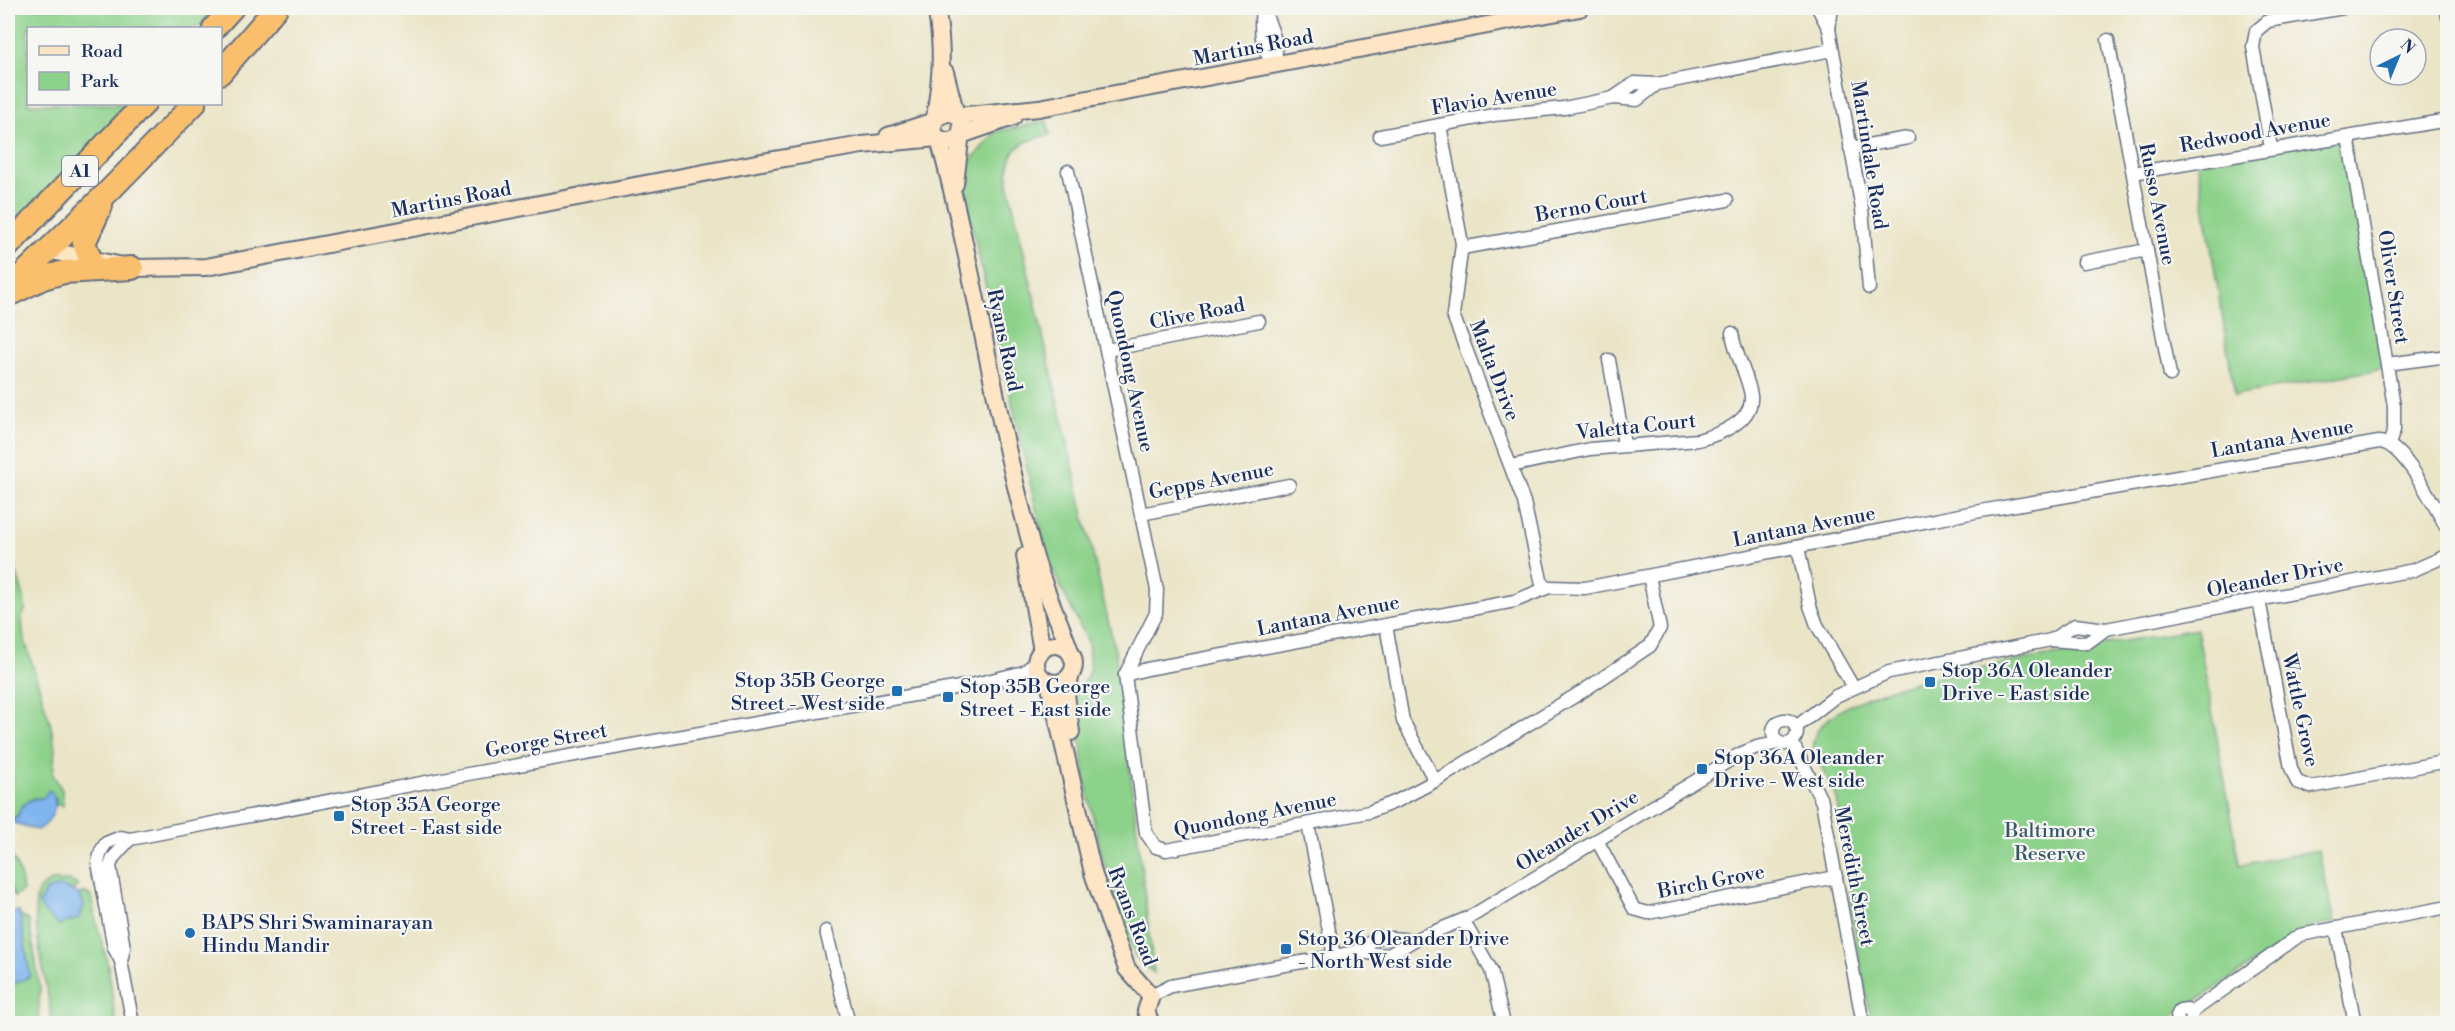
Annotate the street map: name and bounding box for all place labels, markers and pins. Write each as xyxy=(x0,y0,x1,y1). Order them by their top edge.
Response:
place label: Stop 36A Oleander Drive - East side xyxy=(1942,659,2112,707)
place label: Stop 35B George Street - West side xyxy=(731,669,885,717)
place label: Stop 35B George Street - East side xyxy=(960,675,1111,723)
marker: Stop 36A Oleander Drive - East side xyxy=(1923,675,1937,689)
marker: Stop 35B George Street - West side xyxy=(890,684,904,698)
marker: Stop 35B George Street - East side xyxy=(941,690,955,704)
place label: Stop 36A Oleander Drive - West side xyxy=(1714,746,1884,794)
marker: Stop 36A Oleander Drive - West side xyxy=(1695,762,1709,776)
place label: Stop 35A George Street - East side xyxy=(351,793,502,841)
marker: Stop 35A George Street - East side xyxy=(332,809,346,823)
place label: BAPS Shri Swaminarayan Hindu Mandir xyxy=(201,911,433,959)
marker: BAPS Shri Swaminarayan Hindu Mandir xyxy=(183,926,197,940)
place label: Stop 36 Oleander Drive - North West side xyxy=(1298,927,1509,975)
marker: Stop 36 Oleander Drive - North West side xyxy=(1279,942,1293,956)

